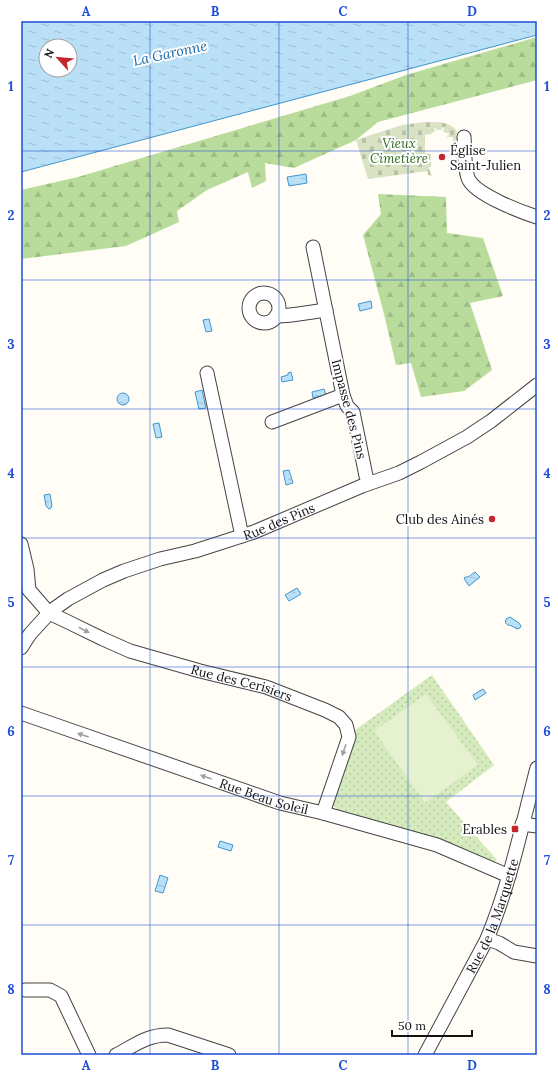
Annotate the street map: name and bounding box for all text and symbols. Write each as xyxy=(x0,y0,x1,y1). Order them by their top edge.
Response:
text: A xyxy=(82,3,91,20)
text: B xyxy=(211,3,220,20)
text: C xyxy=(339,3,348,20)
text: D xyxy=(467,3,477,20)
water label: La Garonne xyxy=(131,36,209,70)
north arrow xyxy=(38,38,78,78)
text: N xyxy=(41,46,57,60)
text: 1 xyxy=(8,78,14,95)
text: 1 xyxy=(544,78,550,95)
park label: Vieux Cimetière xyxy=(370,135,428,167)
place label: Église Saint-Julien xyxy=(450,142,521,174)
marker: Église Saint-Julien xyxy=(437,152,447,162)
text: 2 xyxy=(8,207,15,224)
text: 2 xyxy=(544,207,551,224)
text: 3 xyxy=(7,336,15,353)
text: 3 xyxy=(543,336,551,353)
street label: Impasse des Pins xyxy=(328,357,370,461)
text: 4 xyxy=(7,465,15,482)
text: 4 xyxy=(543,465,551,482)
street label: Rue des Pins xyxy=(241,499,317,544)
place label: Club des Ainés xyxy=(396,511,484,528)
marker: Club des Ainés xyxy=(487,514,497,524)
text: 5 xyxy=(7,594,15,611)
text: 5 xyxy=(543,594,551,611)
one-way arrow xyxy=(78,626,90,633)
street label: Rue des Cerisiers xyxy=(189,660,295,705)
text: 6 xyxy=(7,723,15,740)
text: 6 xyxy=(543,723,551,740)
one-way arrow xyxy=(77,731,89,737)
one-way arrow xyxy=(341,745,347,757)
one-way arrow xyxy=(199,774,211,780)
street label: Rue Beau Soleil xyxy=(217,774,310,818)
place label: Erables xyxy=(463,821,507,838)
marker: Erables xyxy=(510,824,520,834)
text: 7 xyxy=(8,852,14,869)
text: 7 xyxy=(544,852,550,869)
street label: Rue de la Marquette xyxy=(462,857,522,976)
text: 8 xyxy=(7,981,15,998)
text: 8 xyxy=(543,981,551,998)
scale bar xyxy=(392,1012,472,1038)
text: 50 m xyxy=(398,1018,426,1033)
text: A xyxy=(82,1057,91,1074)
text: B xyxy=(211,1057,220,1074)
text: C xyxy=(339,1057,348,1074)
text: D xyxy=(467,1057,477,1074)

